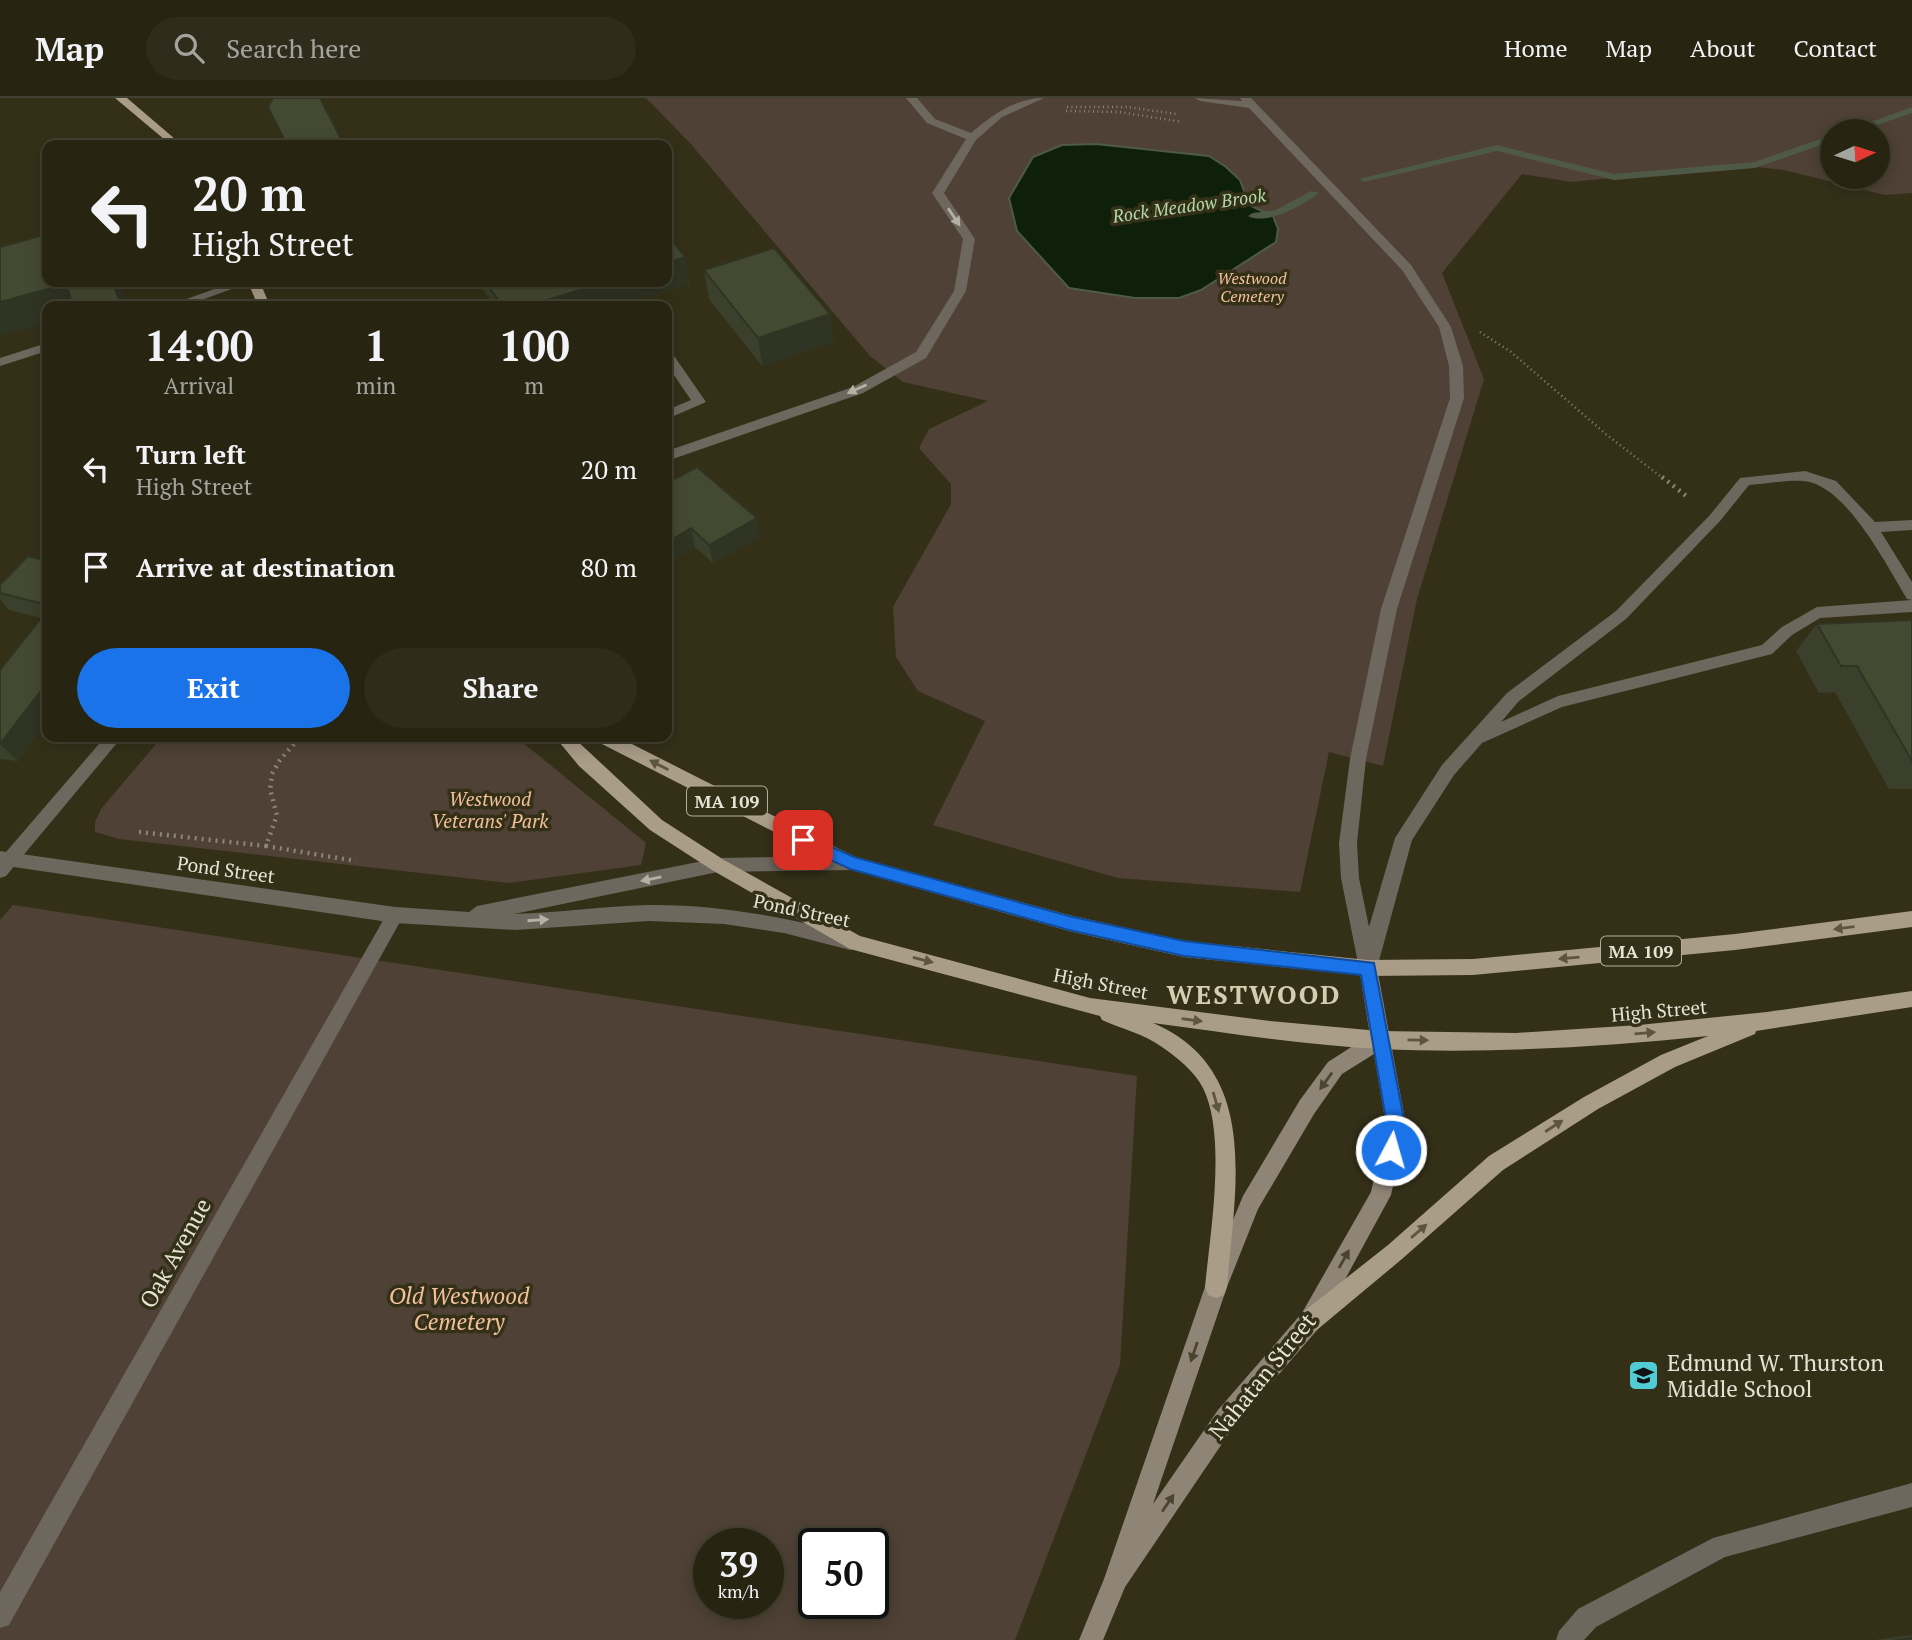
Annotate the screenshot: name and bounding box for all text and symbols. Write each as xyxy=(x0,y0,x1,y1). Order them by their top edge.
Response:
search box xyxy=(146,17,636,80)
text: Map xyxy=(35,27,104,70)
icon: search xyxy=(170,29,208,67)
text: Search here xyxy=(226,31,361,65)
text: Home xyxy=(1504,32,1568,64)
text: Map xyxy=(1606,32,1652,64)
text: About xyxy=(1690,32,1756,64)
text: Contact xyxy=(1794,32,1877,64)
north arrow xyxy=(1820,119,1890,189)
map controls xyxy=(1820,119,1890,189)
text: 20 m xyxy=(192,160,306,225)
icon: left xyxy=(77,168,168,259)
water label: Rock Meadow Brook xyxy=(1110,182,1268,228)
one-way arrow xyxy=(947,207,960,226)
text: High Street xyxy=(192,223,354,265)
park label: Westwood Cemetery xyxy=(1217,267,1287,307)
text: 14:00 xyxy=(144,317,254,373)
text: 1 xyxy=(364,317,388,373)
text: 100 xyxy=(499,317,570,373)
text: Arrival xyxy=(164,370,234,401)
text: min xyxy=(356,370,396,401)
text: m xyxy=(524,370,544,401)
one-way arrow xyxy=(847,384,868,395)
text: Turn left xyxy=(136,437,246,471)
icon: left xyxy=(77,450,115,488)
text: 20 m xyxy=(581,452,637,486)
text: High Street xyxy=(136,471,252,502)
icon: arrive xyxy=(77,548,115,586)
text: Arrive at destination xyxy=(136,550,395,584)
text: 80 m xyxy=(581,550,637,584)
button: Exit xyxy=(77,648,350,728)
button: Share xyxy=(364,648,637,728)
one-way arrow xyxy=(648,760,668,772)
park label: Westwood Veterans' Park xyxy=(432,786,549,833)
road number: MA 109 xyxy=(687,786,767,816)
pin xyxy=(773,810,833,870)
icon: arrive xyxy=(784,821,822,859)
street label: Pond Street xyxy=(176,850,276,888)
one-way arrow xyxy=(640,873,662,884)
street label: Pond Street xyxy=(751,888,853,932)
one-way arrow xyxy=(528,915,550,926)
one-way arrow xyxy=(1833,922,1855,933)
road number: MA 109 xyxy=(1601,936,1681,966)
one-way arrow xyxy=(1558,953,1580,964)
one-way arrow xyxy=(912,955,934,966)
street label: High Street xyxy=(1051,962,1151,1004)
district label: WESTWOOD xyxy=(1167,977,1341,1011)
street label: High Street xyxy=(1610,993,1708,1027)
one-way arrow xyxy=(1181,1014,1203,1025)
one-way arrow xyxy=(1635,1027,1657,1038)
one-way arrow xyxy=(1408,1034,1430,1046)
one-way arrow xyxy=(1319,1072,1333,1090)
one-way arrow xyxy=(1212,1092,1222,1113)
position arrow xyxy=(1354,1113,1428,1187)
one-way arrow xyxy=(1544,1120,1563,1133)
street label: Oak Avenue xyxy=(132,1193,218,1313)
one-way arrow xyxy=(1410,1223,1428,1239)
one-way arrow xyxy=(1338,1249,1350,1269)
park label: Old Westwood Cemetery xyxy=(389,1280,530,1337)
street label: Nahatan Street xyxy=(1201,1306,1323,1446)
one-way arrow xyxy=(1188,1341,1199,1362)
place label: Edmund W. Thurston Middle School xyxy=(1667,1347,1884,1404)
school or university icon: Edmund W. Thurston Middle School xyxy=(1627,1358,1661,1392)
one-way arrow xyxy=(1161,1493,1174,1512)
speed limit sign: 50 xyxy=(798,1528,889,1619)
text: 39 xyxy=(719,1541,758,1587)
text: km/h xyxy=(718,1579,759,1603)

